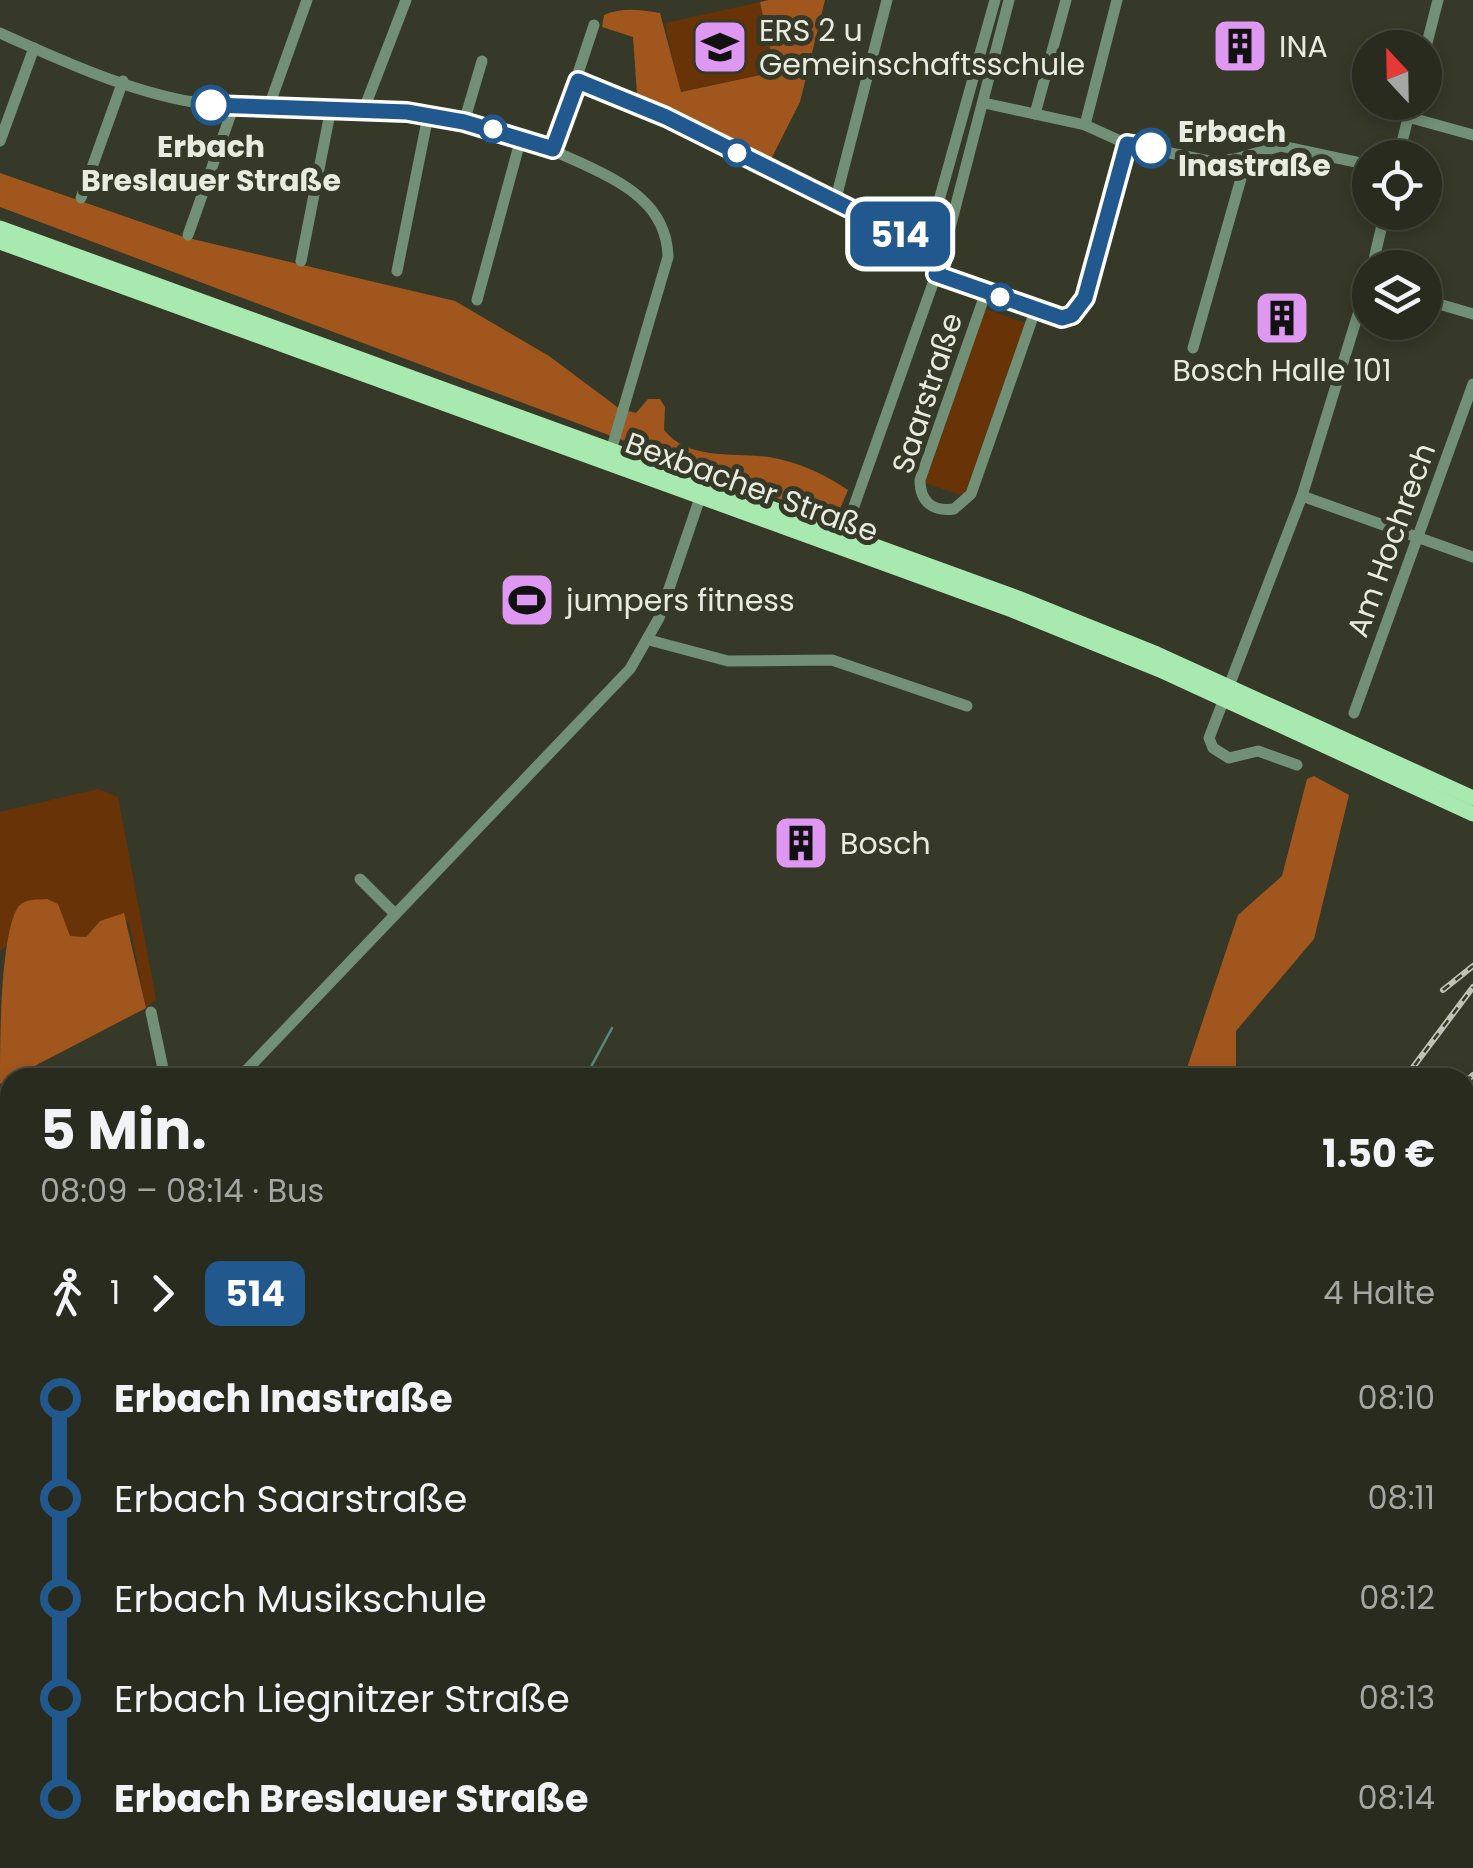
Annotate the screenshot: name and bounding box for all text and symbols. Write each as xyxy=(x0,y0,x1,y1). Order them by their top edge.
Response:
place label: ERS 2 u Gemeinschaftsschule xyxy=(759,9,1085,86)
building icon: INA xyxy=(1210,16,1270,76)
school or university icon: ERS 2 u Gemeinschaftsschule xyxy=(690,17,750,77)
place label: INA xyxy=(1279,25,1328,68)
north arrow xyxy=(1352,30,1442,120)
map controls xyxy=(1352,30,1442,340)
marker: Erbach Breslauer Straße xyxy=(192,86,230,124)
place label: Erbach Inastraße xyxy=(1178,110,1331,187)
unlabelled marker xyxy=(480,116,506,142)
place label: Erbach Breslauer Straße xyxy=(81,125,341,202)
marker: Erbach Inastraße xyxy=(1132,129,1170,167)
unlabelled marker xyxy=(724,140,750,166)
button: locate xyxy=(1352,140,1442,230)
line badge: 514 xyxy=(842,202,958,266)
text: 514 xyxy=(870,210,930,259)
button: layers xyxy=(1352,250,1442,340)
unlabelled marker xyxy=(987,284,1013,310)
building icon: Bosch Halle 101 xyxy=(1252,288,1312,348)
street label: Saarstraße xyxy=(881,307,973,479)
place label: Bosch Halle 101 xyxy=(1172,349,1392,392)
street label: Bexbacher Straße xyxy=(620,421,884,553)
street label: Am Hochrech xyxy=(1336,437,1446,643)
sports icon: jumpers fitness xyxy=(497,570,557,630)
place label: jumpers fitness xyxy=(565,579,795,622)
building icon: Bosch xyxy=(771,813,831,873)
place label: Bosch xyxy=(840,822,931,865)
text: 5 Min. xyxy=(40,1091,207,1168)
text: 1.50 € xyxy=(1322,1127,1435,1180)
text: 08:09 – 08:14 · Bus xyxy=(40,1168,324,1213)
icon: walk xyxy=(40,1266,95,1321)
icon: forward xyxy=(135,1266,190,1321)
text: 514 xyxy=(225,1269,285,1318)
text: 1 xyxy=(110,1270,120,1315)
text: 4 Halte xyxy=(1323,1270,1435,1315)
text: Erbach Inastraße xyxy=(114,1372,453,1425)
text: 08:10 xyxy=(1358,1375,1435,1420)
text: Erbach Saarstraße xyxy=(114,1472,467,1525)
text: 08:11 xyxy=(1367,1475,1435,1520)
text: Erbach Musikschule xyxy=(114,1572,487,1625)
text: 08:12 xyxy=(1359,1575,1435,1620)
text: Erbach Liegnitzer Straße xyxy=(114,1672,570,1725)
text: 08:13 xyxy=(1359,1675,1435,1720)
text: Erbach Breslauer Straße xyxy=(114,1772,589,1825)
text: 08:14 xyxy=(1358,1775,1435,1820)

